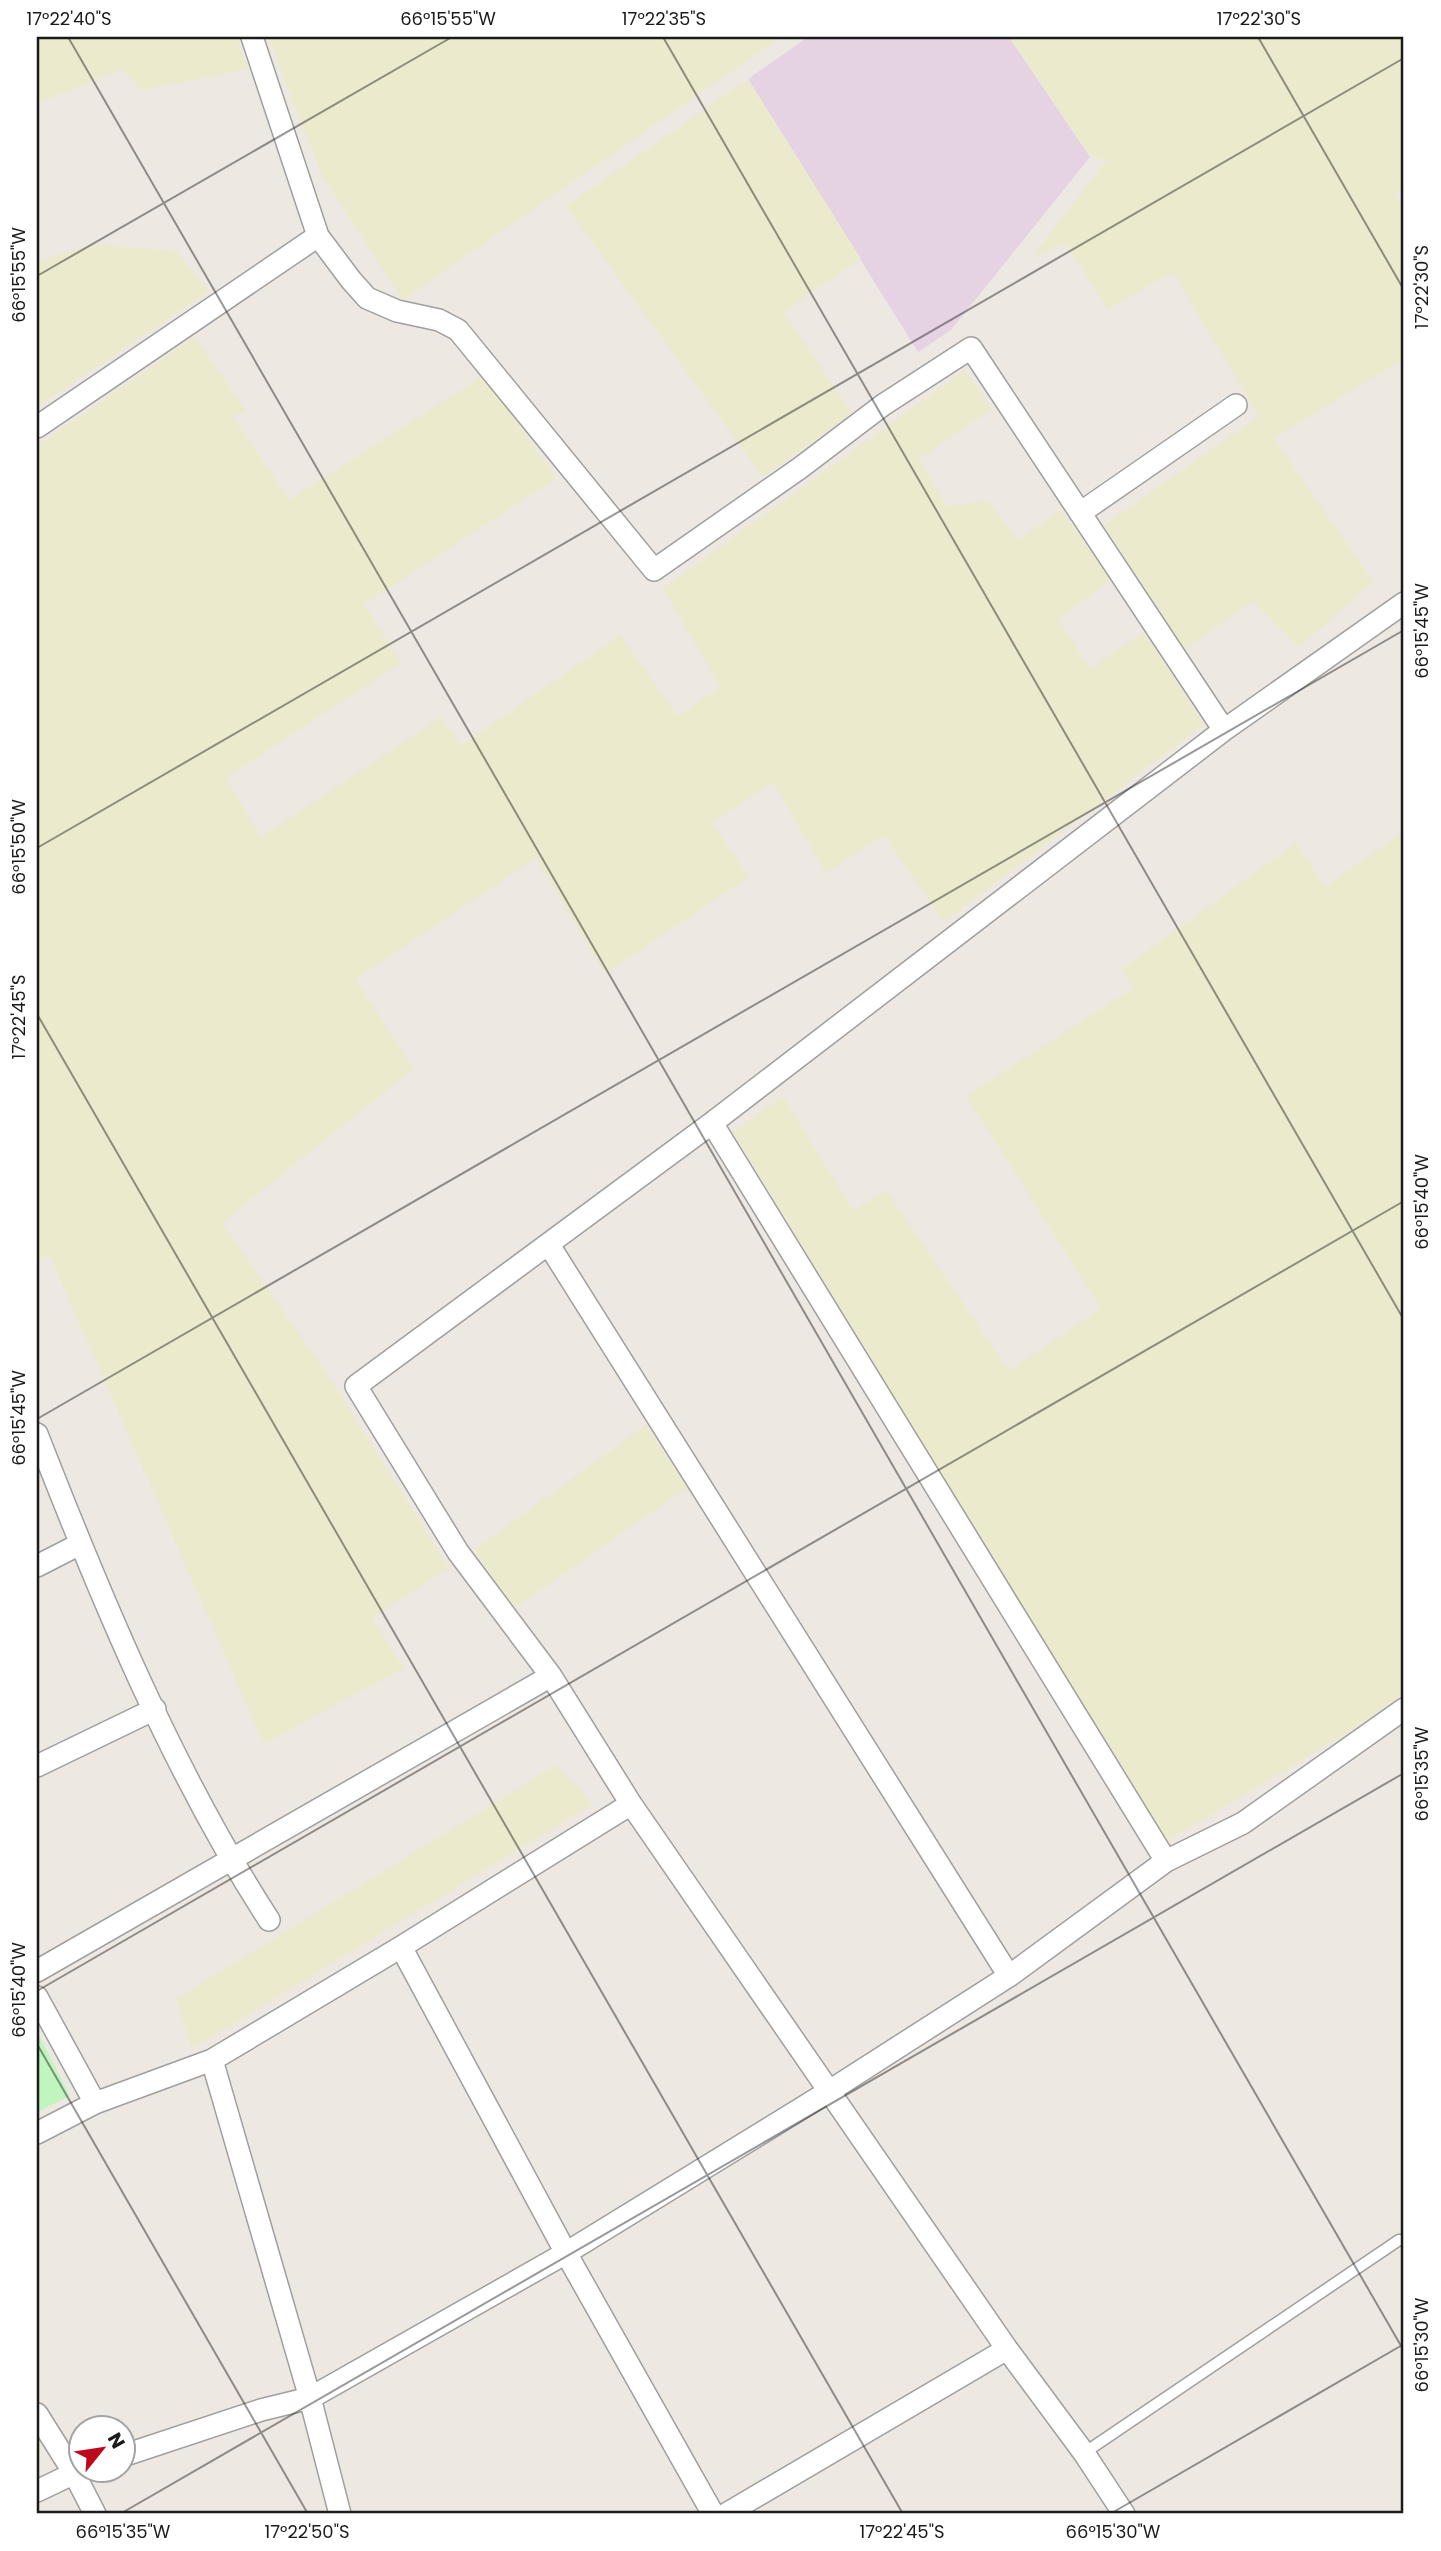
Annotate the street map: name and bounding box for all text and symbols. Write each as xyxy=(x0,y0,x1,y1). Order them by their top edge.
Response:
text: 17°22'40"S xyxy=(27,6,111,31)
text: 66°15'55"W xyxy=(400,6,496,31)
text: 17°22'35"S xyxy=(622,6,706,31)
text: 17°22'30"S xyxy=(1217,6,1301,31)
text: 66°15'55"W xyxy=(6,227,31,323)
text: 17°22'30"S xyxy=(1409,245,1434,329)
text: 66°15'45"W xyxy=(1409,583,1434,679)
text: 66°15'50"W xyxy=(6,799,31,895)
text: 17°22'45"S xyxy=(6,975,31,1059)
text: 66°15'40"W xyxy=(1409,1154,1434,1250)
text: 66°15'45"W xyxy=(6,1370,31,1466)
text: 66°15'35"W xyxy=(1409,1726,1434,1821)
text: 66°15'40"W xyxy=(6,1942,31,2038)
text: 66°15'30"W xyxy=(1409,2297,1434,2392)
north arrow xyxy=(66,2414,136,2484)
text: N xyxy=(101,2428,132,2454)
text: 66°15'35"W xyxy=(76,2519,171,2544)
text: 17°22'50"S xyxy=(265,2519,349,2544)
text: 17°22'45"S xyxy=(860,2519,944,2544)
text: 66°15'30"W xyxy=(1066,2519,1161,2544)

